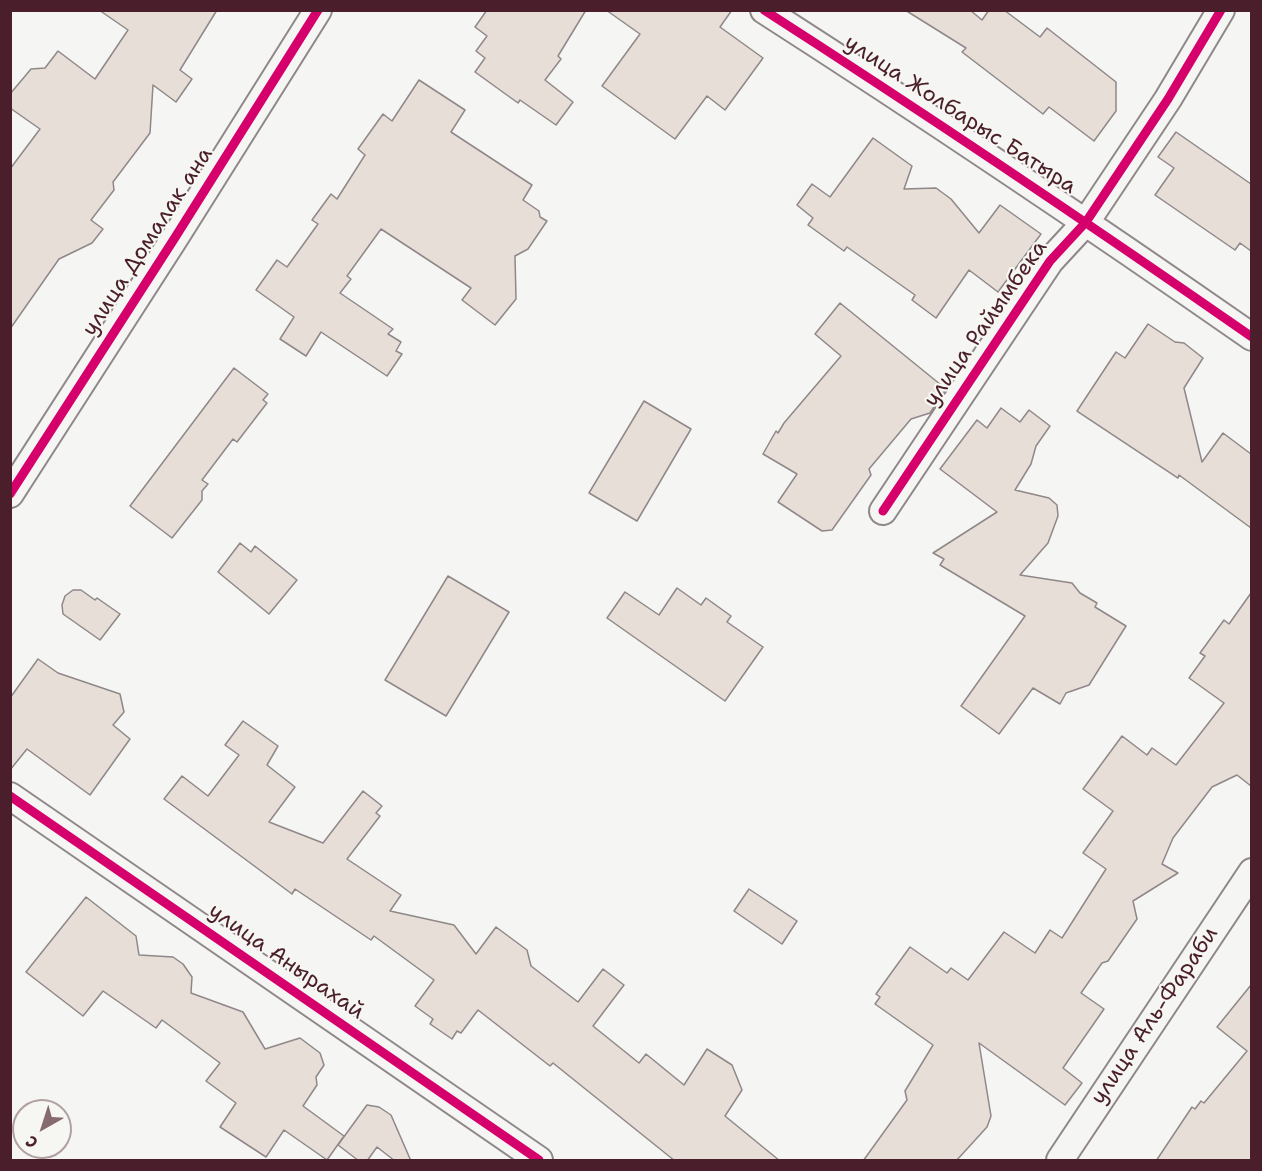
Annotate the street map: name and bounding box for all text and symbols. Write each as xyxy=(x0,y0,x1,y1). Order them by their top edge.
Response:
street label: улица Жолбарыс Батыра xyxy=(839,30,1081,200)
street label: улица Домалак ана xyxy=(77,143,219,341)
street label: улица Райымбека xyxy=(919,236,1053,412)
street label: улица Анырахай xyxy=(203,898,369,1026)
street label: улица Аль-Фараби xyxy=(1086,922,1224,1110)
north arrow xyxy=(12,1099,72,1159)
text: С xyxy=(21,1131,42,1153)

